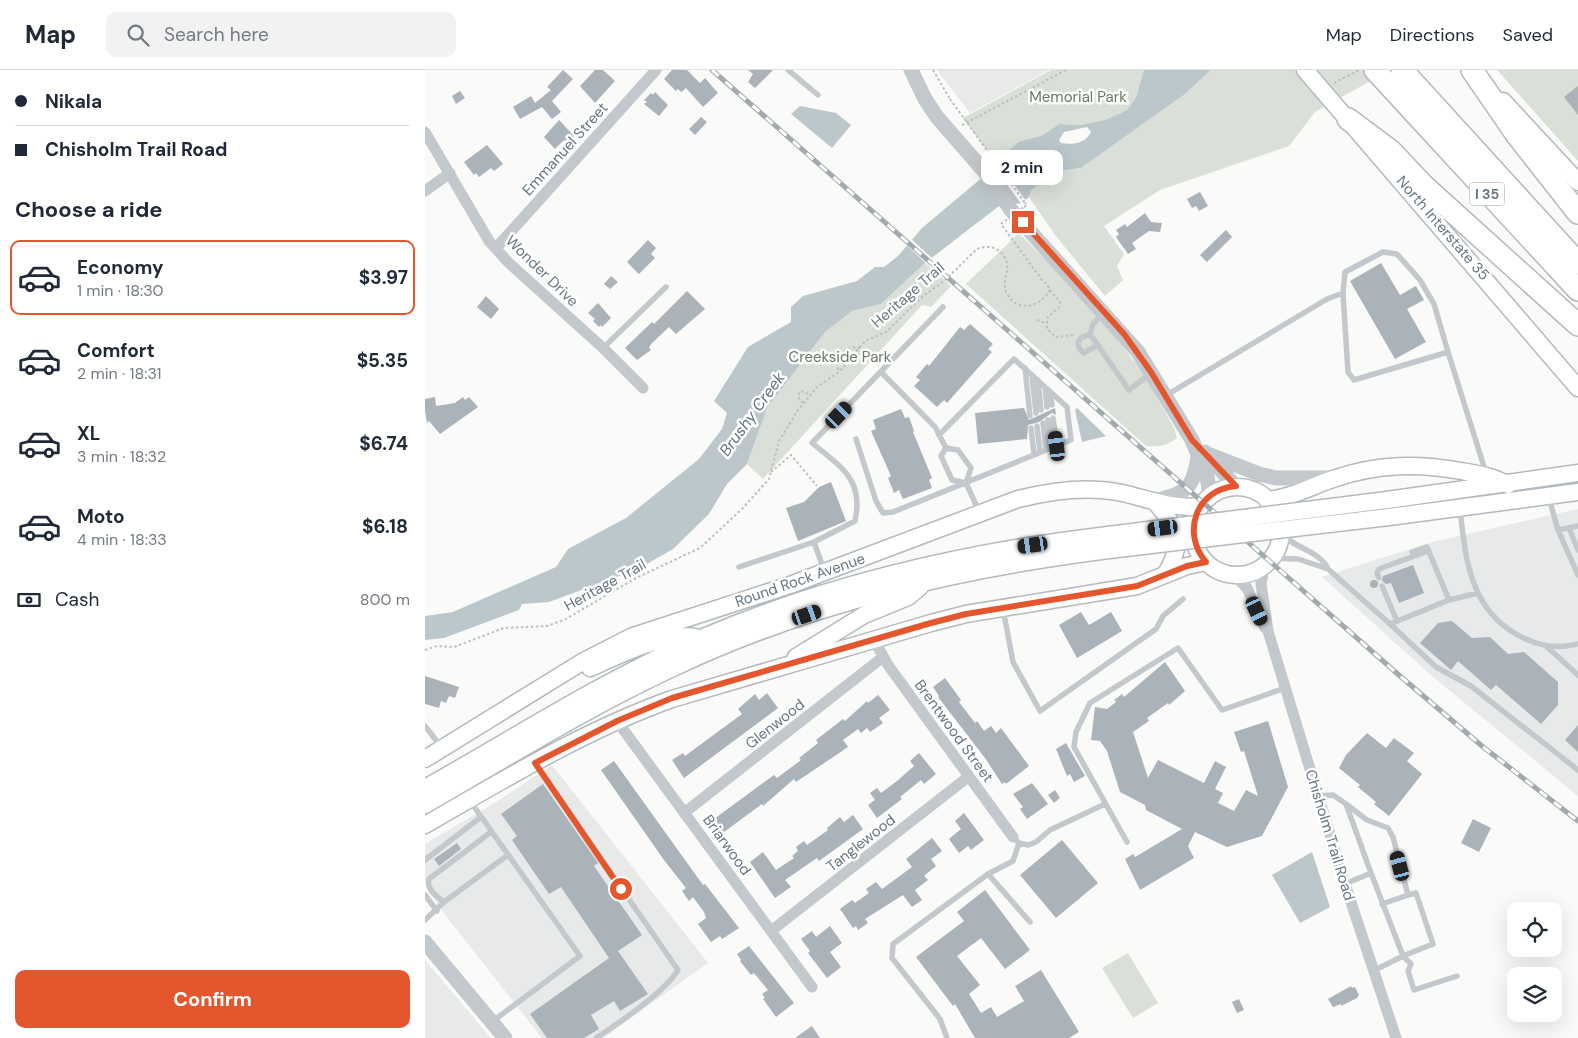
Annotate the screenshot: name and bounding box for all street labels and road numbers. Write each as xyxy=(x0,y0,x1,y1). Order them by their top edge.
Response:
street label: Emmanuel Street xyxy=(518,98,612,200)
street label: North Interstate 35 xyxy=(1392,171,1494,285)
road number: I 35 xyxy=(1469,182,1505,206)
street label: Wonder Drive xyxy=(501,231,583,311)
street label: Heritage Trail xyxy=(867,258,949,332)
street label: Round Rock Avenue xyxy=(732,548,868,612)
street label: Heritage Trail xyxy=(560,554,650,616)
street label: Brentwood Street xyxy=(910,676,998,786)
street label: Glenwood xyxy=(741,695,809,753)
street label: Chisholm Trail Road xyxy=(1301,767,1359,903)
street label: Tanglewood xyxy=(822,810,900,876)
street label: Briarwood xyxy=(698,811,756,879)

